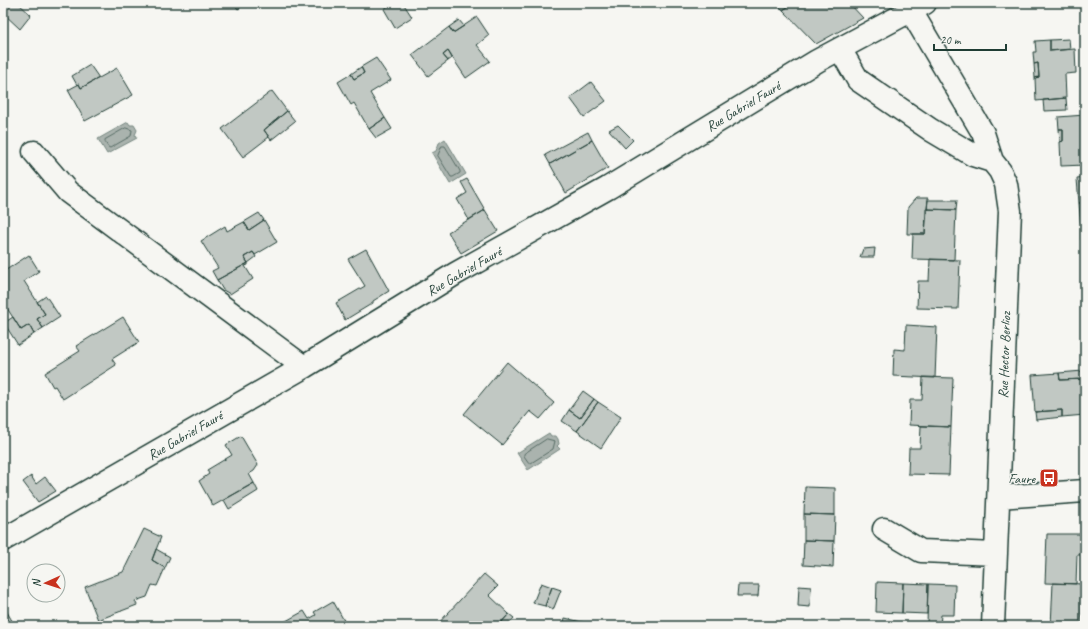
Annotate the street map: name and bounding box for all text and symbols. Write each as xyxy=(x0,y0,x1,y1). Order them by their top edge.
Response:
scale bar xyxy=(934,26,1006,52)
text: 20 m xyxy=(940,32,962,48)
street label: Rue Gabriel Fauré xyxy=(703,76,785,135)
street label: Rue Gabriel Fauré xyxy=(424,242,507,300)
street label: Rue Hector Berlioz xyxy=(994,310,1015,399)
street label: Rue Gabriel Fauré xyxy=(145,406,228,464)
bus stop icon: Faure xyxy=(1038,467,1060,489)
place label: Faure xyxy=(1008,470,1036,487)
north arrow xyxy=(26,563,66,603)
text: N xyxy=(29,578,43,587)

